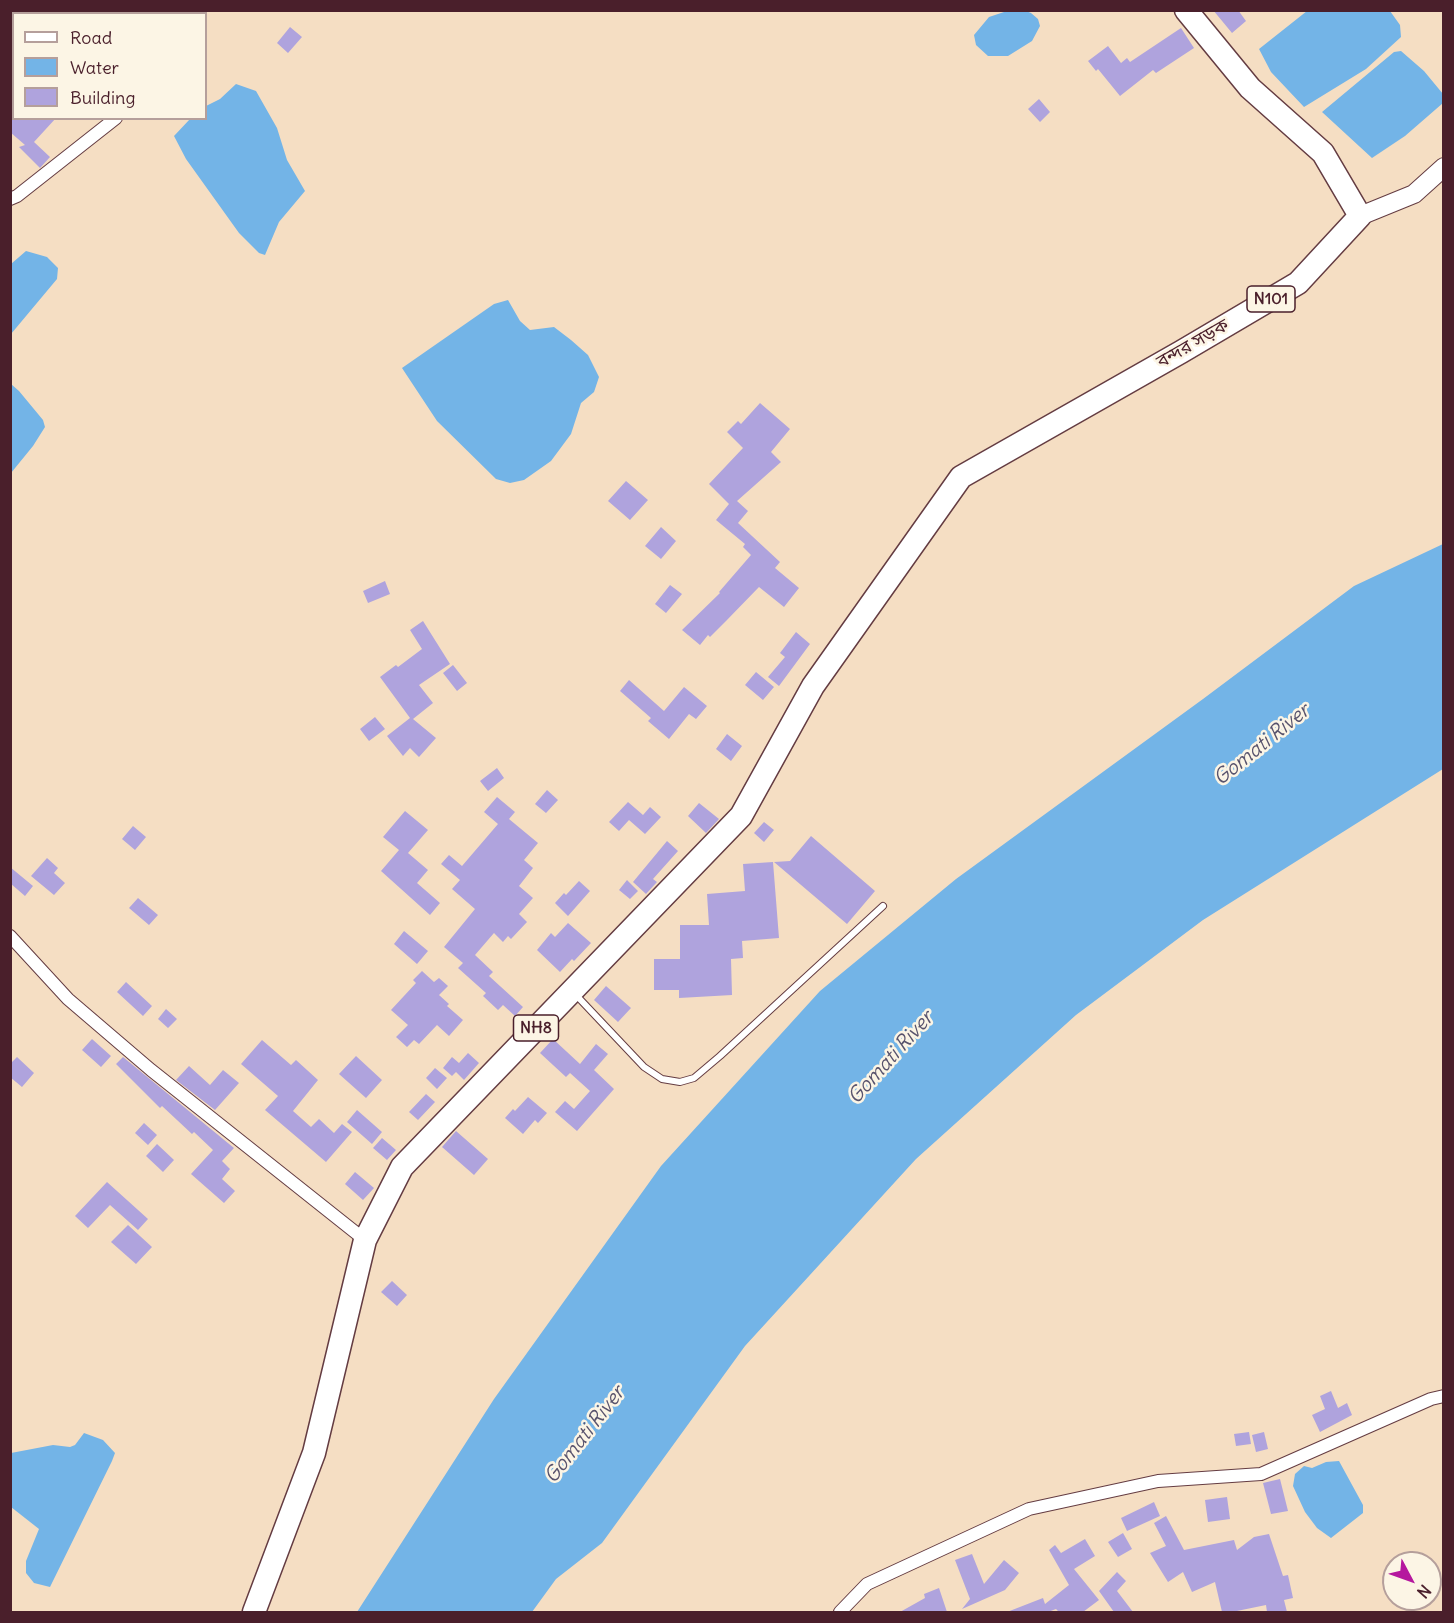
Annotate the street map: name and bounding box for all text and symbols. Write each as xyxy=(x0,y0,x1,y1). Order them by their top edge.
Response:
legend xyxy=(12,12,207,120)
text: Road xyxy=(70,26,112,49)
text: Water xyxy=(70,56,119,79)
text: Building xyxy=(70,86,135,109)
road number: N101 xyxy=(1247,286,1295,312)
street label: বন্দর সড়ক xyxy=(1153,315,1233,373)
water label: Gomati River xyxy=(1209,699,1315,791)
water label: Gomati River xyxy=(843,1007,939,1109)
road number: NH8 xyxy=(514,1015,558,1041)
water label: Gomati River xyxy=(540,1382,630,1488)
north arrow xyxy=(1382,1551,1442,1611)
text: N xyxy=(1413,1581,1435,1602)

